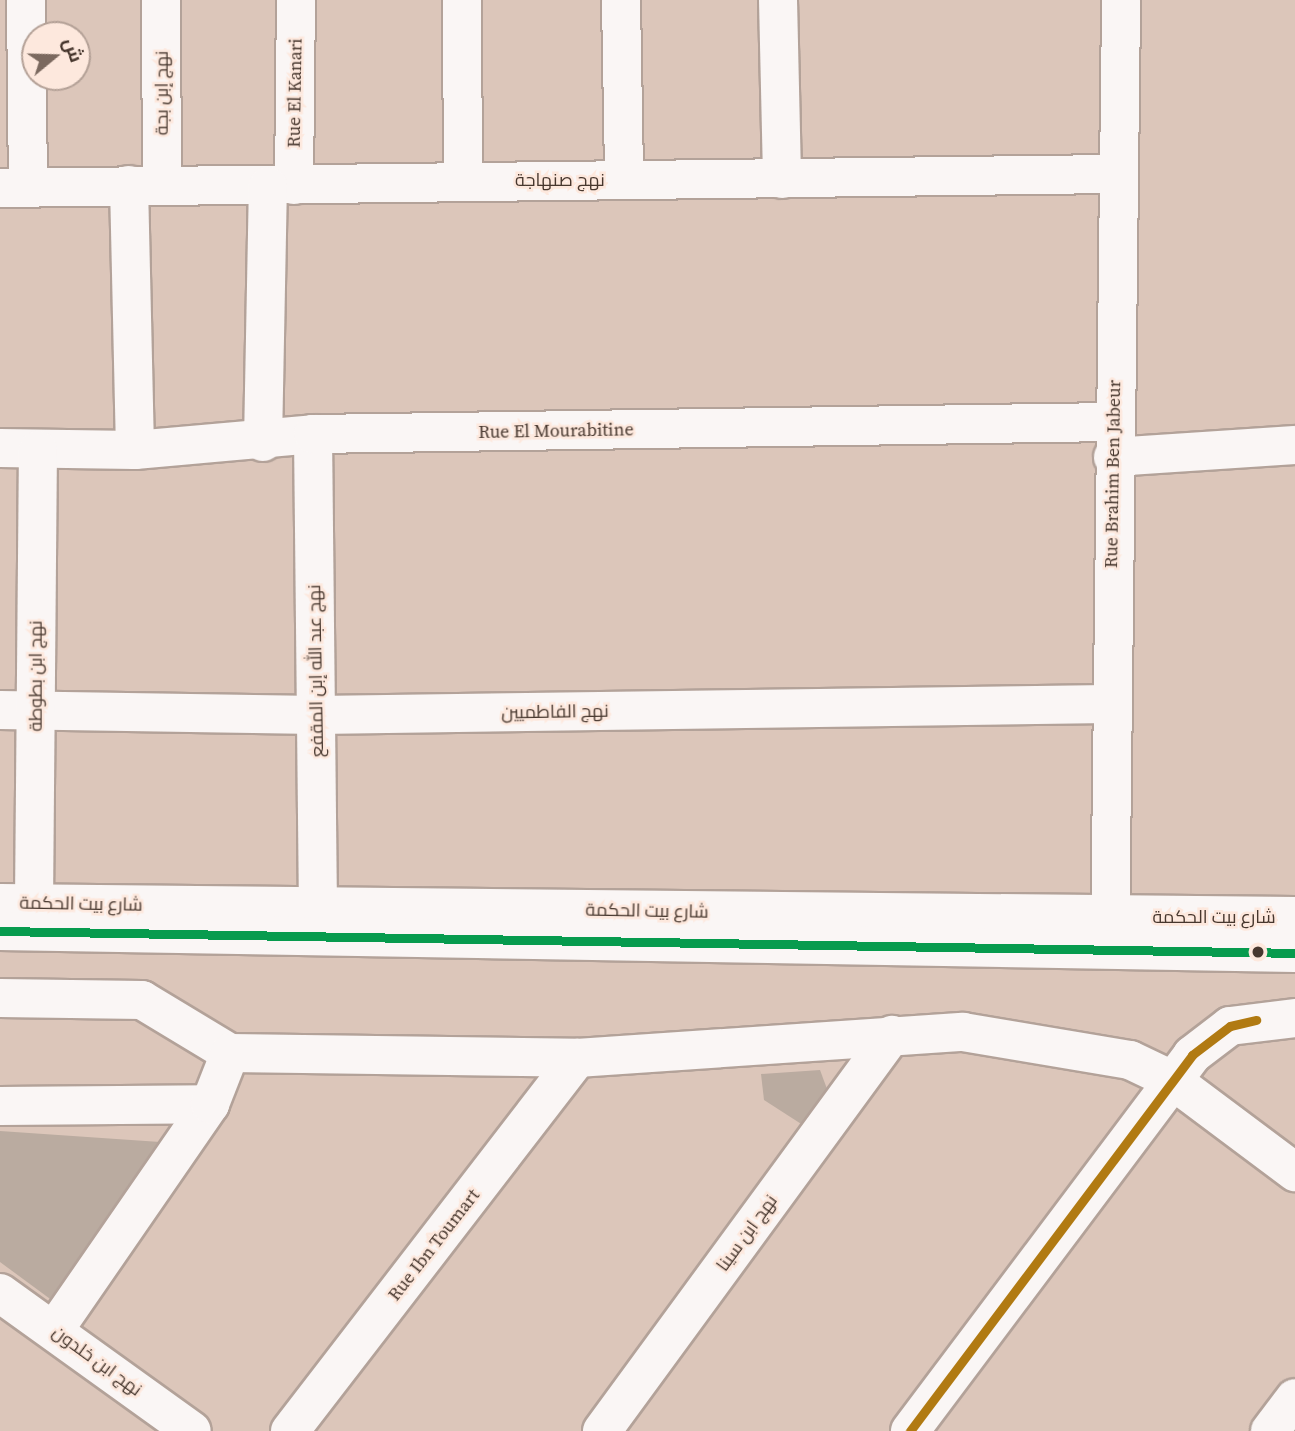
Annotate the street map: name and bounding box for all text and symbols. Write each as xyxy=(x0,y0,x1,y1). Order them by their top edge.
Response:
north arrow xyxy=(21,21,91,91)
text: ش xyxy=(58,34,90,66)
street label: Rue El Kanari xyxy=(283,38,307,148)
street label: نهج إبن بجة xyxy=(151,51,173,135)
street label: نهج صنهاجة xyxy=(515,169,605,191)
street label: Rue Brahim Ben Jabeur xyxy=(1101,380,1125,568)
street label: Rue El Mourabitine xyxy=(478,419,634,443)
street label: نهج عبد الله إبن المقفع xyxy=(304,584,328,758)
street label: نهج ابن بطوطة xyxy=(25,620,47,732)
street label: نهج الفاطميين xyxy=(501,700,609,724)
street label: شارع بيت الحكمة xyxy=(19,892,143,916)
street label: شارع بيت الحكمة xyxy=(585,899,709,923)
street label: شارع بيت الحكمة xyxy=(1152,906,1276,928)
unlabelled marker xyxy=(1251,945,1265,959)
street label: Rue Ibn Toumart xyxy=(384,1185,484,1305)
street label: نهج ابن سينا xyxy=(712,1190,782,1276)
street label: نهج ابن خلدون xyxy=(48,1321,146,1401)

